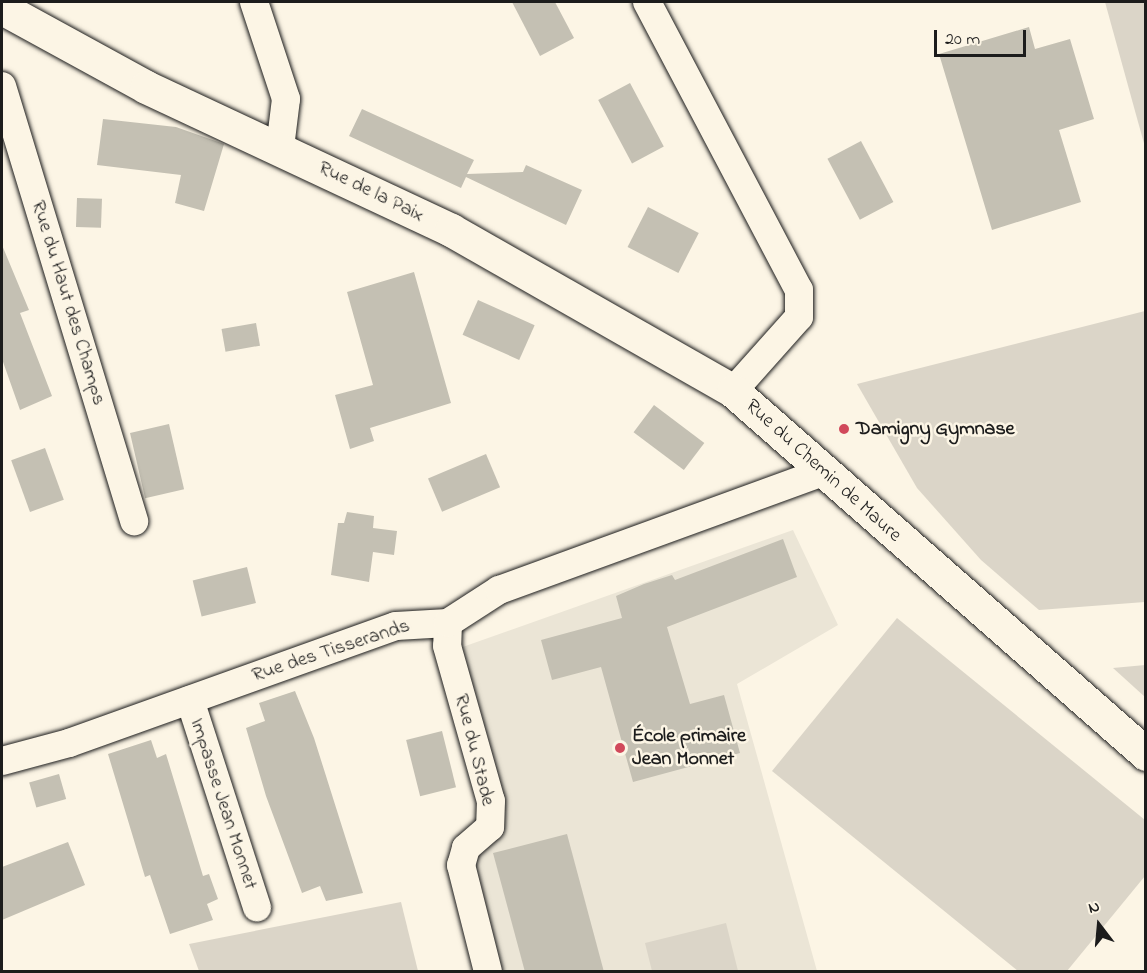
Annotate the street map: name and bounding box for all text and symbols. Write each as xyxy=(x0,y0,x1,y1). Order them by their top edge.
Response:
scale bar xyxy=(937,18,1028,56)
text: 20 m xyxy=(945,27,980,53)
street label: Rue de la Paix xyxy=(314,156,428,228)
street label: Rue du Haut des Champs xyxy=(25,198,111,408)
street label: Rue du Chemin de Maure xyxy=(740,394,906,548)
place label: Damigny Gymnase xyxy=(856,417,1015,441)
marker: Damigny Gymnase xyxy=(837,422,851,436)
street label: Rue des Tisserands xyxy=(249,614,413,688)
street label: Rue du Stade xyxy=(448,692,500,808)
street label: Impasse Jean Monnet xyxy=(184,715,262,893)
place label: École primaire Jean Monnet xyxy=(632,724,746,771)
marker: École primaire Jean Monnet xyxy=(613,741,627,755)
north arrow xyxy=(1069,895,1129,955)
text: N xyxy=(1086,895,1103,921)

